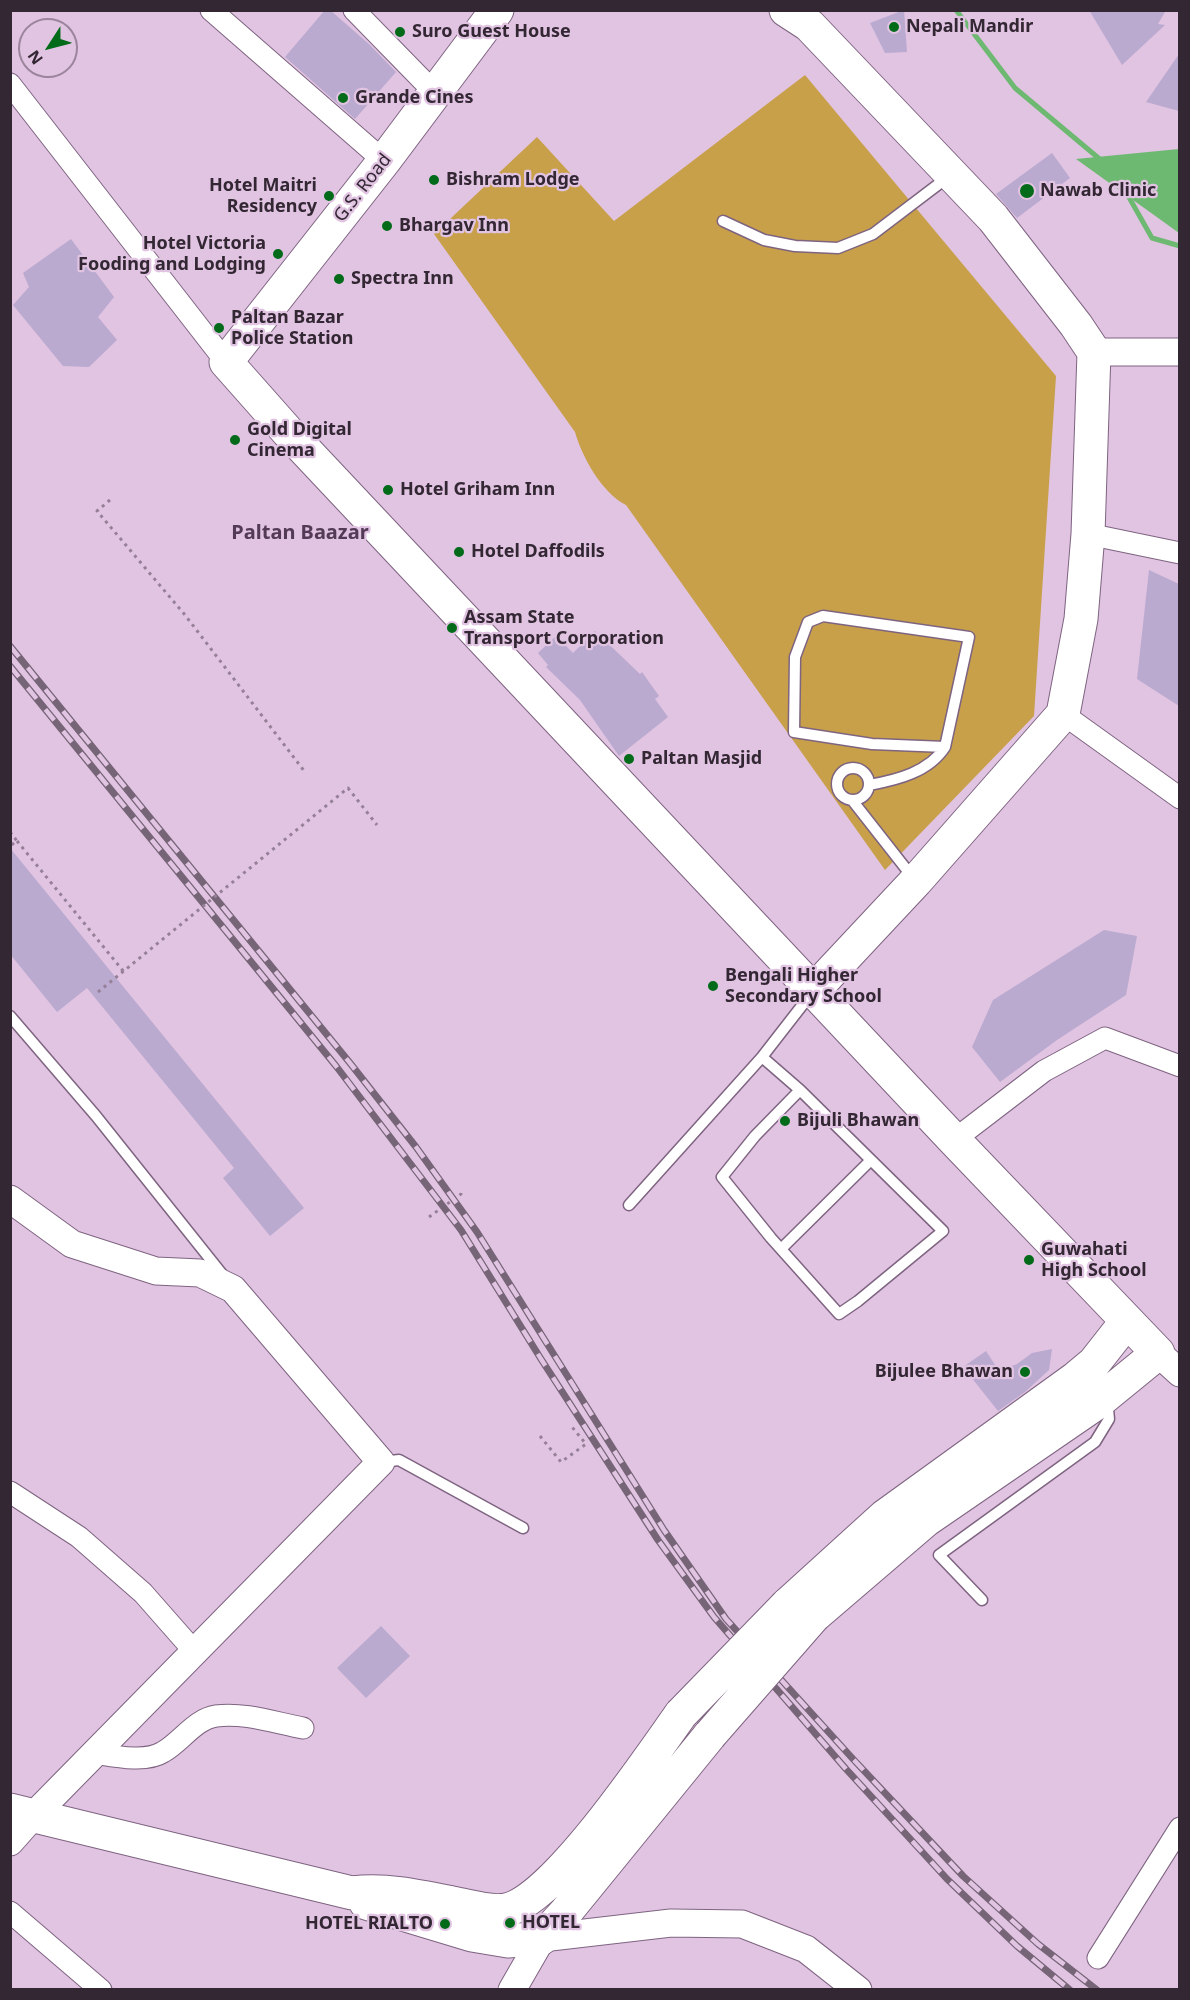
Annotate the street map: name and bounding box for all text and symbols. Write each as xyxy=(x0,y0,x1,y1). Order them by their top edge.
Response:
place label: Nepali Mandir xyxy=(906,16,1033,38)
north arrow xyxy=(18,18,78,78)
marker: Nepali Mandir xyxy=(887,20,901,34)
place label: Suro Guest House xyxy=(412,21,571,43)
marker: Suro Guest House xyxy=(393,25,407,39)
text: N xyxy=(22,46,48,69)
place label: Grande Cines xyxy=(355,87,473,109)
marker: Grande Cines xyxy=(336,91,350,105)
street label: G.S. Road xyxy=(330,150,396,226)
place label: Bishram Lodge xyxy=(446,169,580,191)
marker: Bishram Lodge xyxy=(427,173,441,187)
place label: Hotel Maitri Residency xyxy=(209,175,317,218)
place label: Nawab Clinic xyxy=(1040,180,1156,202)
marker: Nawab Clinic xyxy=(1018,182,1036,200)
marker: Hotel Maitri Residency xyxy=(322,189,336,203)
place label: Bhargav Inn xyxy=(399,215,509,237)
marker: Bhargav Inn xyxy=(380,219,394,233)
place label: Hotel Victoria Fooding and Lodging xyxy=(78,233,266,276)
marker: Hotel Victoria Fooding and Lodging xyxy=(271,247,285,261)
place label: Spectra Inn xyxy=(351,268,454,290)
marker: Spectra Inn xyxy=(332,272,346,286)
place label: Paltan Bazar Police Station xyxy=(231,307,354,350)
marker: Paltan Bazar Police Station xyxy=(212,321,226,335)
place label: Gold Digital Cinema xyxy=(247,419,352,462)
marker: Gold Digital Cinema xyxy=(228,433,242,447)
place label: Hotel Griham Inn xyxy=(400,479,555,501)
marker: Hotel Griham Inn xyxy=(381,483,395,497)
district label: Paltan Baazar xyxy=(231,521,369,545)
place label: Hotel Daffodils xyxy=(471,541,605,563)
marker: Hotel Daffodils xyxy=(452,545,466,559)
place label: Assam State Transport Corporation xyxy=(464,607,664,650)
marker: Assam State Transport Corporation xyxy=(445,621,459,635)
place label: Paltan Masjid xyxy=(641,748,762,770)
marker: Paltan Masjid xyxy=(622,752,636,766)
place label: Bengali Higher Secondary School xyxy=(725,965,882,1008)
marker: Bengali Higher Secondary School xyxy=(706,979,720,993)
place label: Bijuli Bhawan xyxy=(797,1110,919,1132)
marker: Bijuli Bhawan xyxy=(778,1114,792,1128)
place label: Guwahati High School xyxy=(1041,1239,1147,1282)
marker: Guwahati High School xyxy=(1022,1253,1036,1267)
place label: Bijulee Bhawan xyxy=(875,1361,1013,1383)
marker: Bijulee Bhawan xyxy=(1018,1365,1032,1379)
place label: HOTEL xyxy=(522,1912,580,1934)
place label: HOTEL RIALTO xyxy=(305,1913,433,1935)
marker: HOTEL xyxy=(503,1916,517,1930)
marker: HOTEL RIALTO xyxy=(438,1917,452,1931)

